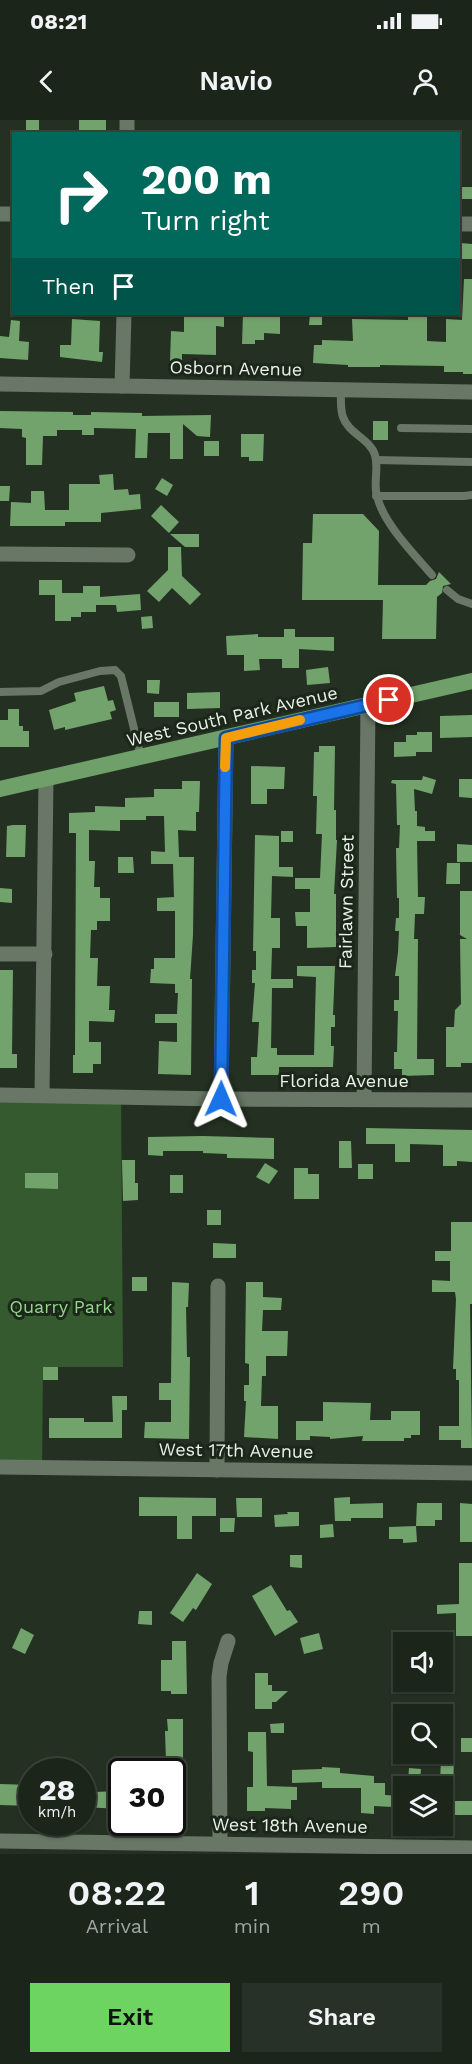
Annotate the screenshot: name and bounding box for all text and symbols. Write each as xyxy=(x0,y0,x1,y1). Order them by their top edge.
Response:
text: 08:21 xyxy=(30,9,87,34)
icon: back xyxy=(30,65,63,98)
text: Navio xyxy=(199,65,273,97)
icon: person xyxy=(409,65,442,98)
text: 200 m xyxy=(141,155,272,204)
icon: right xyxy=(42,156,120,234)
text: Turn right xyxy=(141,205,270,237)
icon: arrive xyxy=(107,270,140,303)
text: Then xyxy=(42,274,95,299)
street label: Osborn Avenue xyxy=(170,356,302,380)
pin xyxy=(363,674,414,725)
street label: West South Park Avenue xyxy=(124,681,340,751)
icon: arrive xyxy=(372,683,405,716)
street label: Fairlawn Street xyxy=(334,834,358,969)
position arrow xyxy=(189,1067,253,1131)
street label: Florida Avenue xyxy=(279,1070,409,1091)
park label: Quarry Park xyxy=(9,1296,113,1317)
street label: West 17th Avenue xyxy=(158,1438,314,1462)
map controls xyxy=(393,1632,453,1836)
button: sound xyxy=(393,1632,453,1692)
button: search xyxy=(393,1704,453,1764)
speed limit sign: 30 xyxy=(108,1758,186,1836)
text: 28 xyxy=(39,1772,75,1807)
button: layers xyxy=(393,1776,453,1836)
text: km/h xyxy=(38,1803,76,1821)
street label: West 18th Avenue xyxy=(212,1813,368,1837)
text: 08:22 xyxy=(68,1872,166,1914)
text: 1 xyxy=(245,1872,260,1914)
text: 290 xyxy=(338,1872,404,1914)
text: Arrival xyxy=(86,1914,148,1938)
text: min xyxy=(234,1914,271,1938)
text: m xyxy=(362,1914,381,1938)
button: Exit xyxy=(30,1983,230,2052)
button: Share xyxy=(242,1983,442,2052)

